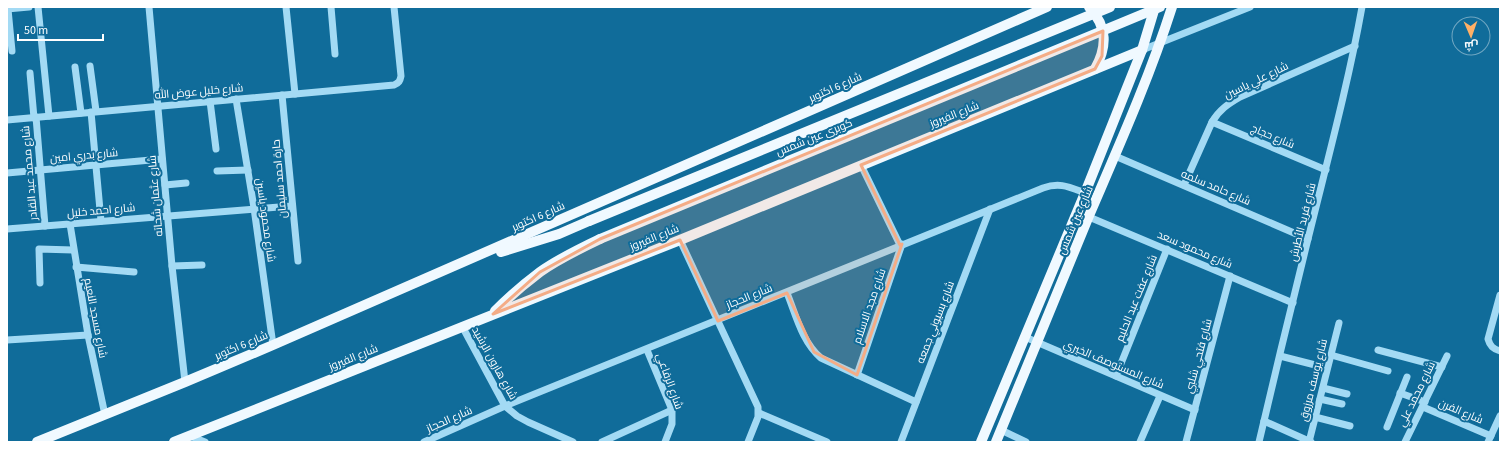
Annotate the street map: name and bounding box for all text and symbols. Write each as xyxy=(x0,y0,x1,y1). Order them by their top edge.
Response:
scale bar xyxy=(18,16,103,42)
north arrow xyxy=(1451,16,1491,56)
text: 50 m xyxy=(24,22,48,39)
text: ش xyxy=(1464,38,1479,53)
street label: شارع علي ياسين xyxy=(1221,58,1291,103)
street label: شارع 6 اكتوبر xyxy=(805,69,864,106)
street label: شارع خليل عوض الله xyxy=(154,79,244,103)
street label: شارع الفيروز xyxy=(926,98,981,132)
street label: كوبرى عين شمس xyxy=(774,115,855,160)
street label: شارع حجاج xyxy=(1249,121,1297,152)
street label: شارع محمد عبد القادر xyxy=(18,125,41,222)
street label: حارة احمد سليمان xyxy=(269,139,290,219)
street label: شارع بدري امين xyxy=(49,145,119,167)
street label: شارع عثمان شحاته xyxy=(144,155,167,237)
street label: شارع حامد سلمه xyxy=(1179,166,1253,209)
street label: شارع محمود ياسين xyxy=(252,177,279,263)
street label: شارع فريد الأطرش xyxy=(1286,181,1319,263)
street label: شارع عين شمس xyxy=(1054,183,1097,257)
street label: شارع 6 اكتوبر xyxy=(508,198,567,235)
street label: شارع احمد خليل xyxy=(66,200,136,221)
street label: شارع الفيروز xyxy=(626,221,681,255)
street label: شارع محمود سعد xyxy=(1155,227,1235,272)
street label: شارع عفت عبد الحليم xyxy=(1112,252,1161,344)
street label: شارع مجد الاسلام xyxy=(850,267,889,346)
street label: شارع مسجد النعيم xyxy=(80,277,111,360)
street label: شارع بسيوني جمعه xyxy=(913,279,959,366)
street label: شارع الحجاز xyxy=(723,280,775,313)
street label: شارع فتحي شلبي xyxy=(1181,317,1217,395)
street label: شارع هارون الرشيد xyxy=(468,324,521,402)
street label: شارع 6 اكتوبر xyxy=(211,327,270,364)
street label: شارع المستوصف الخيري xyxy=(1061,336,1166,393)
street label: شارع يوسف مرزوق xyxy=(1296,337,1331,423)
street label: شارع الفيروز xyxy=(325,341,380,375)
street label: شارع الرفاعي xyxy=(651,351,687,412)
street label: شارع محمد علي xyxy=(1394,359,1440,430)
street label: شارع الفرن xyxy=(1436,395,1485,428)
street label: شارع الحجاز xyxy=(423,403,475,437)

